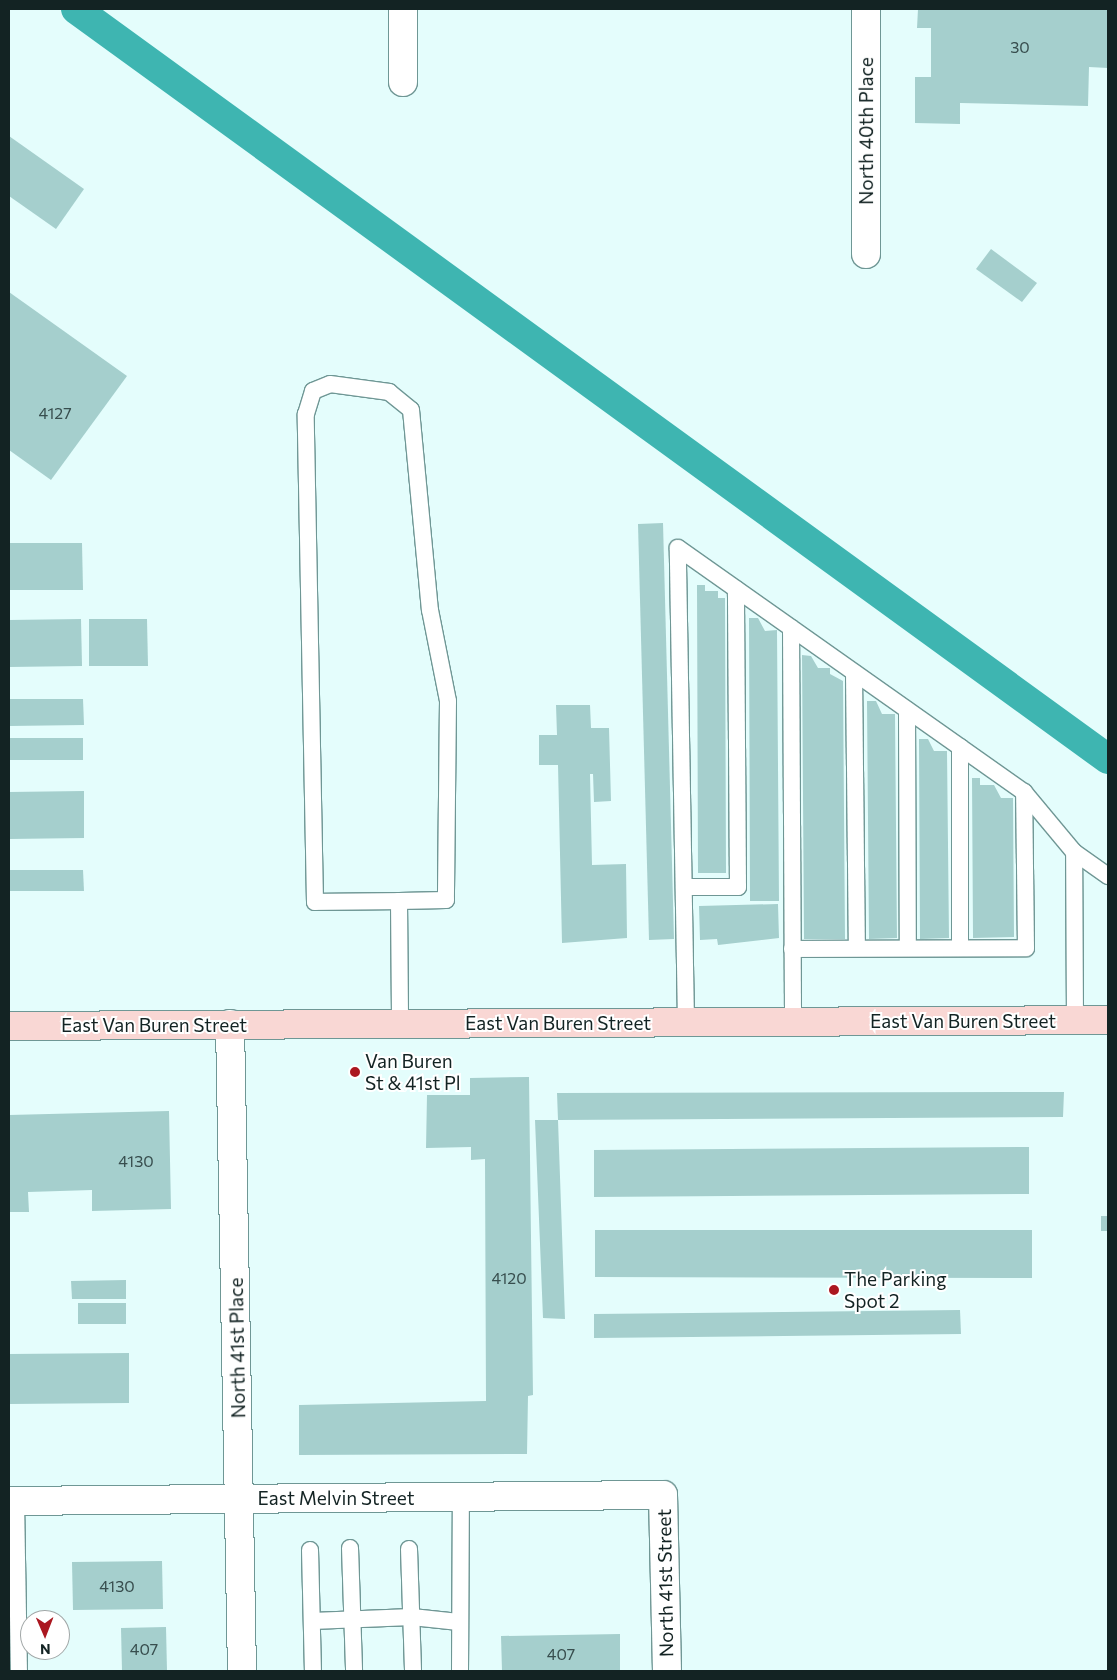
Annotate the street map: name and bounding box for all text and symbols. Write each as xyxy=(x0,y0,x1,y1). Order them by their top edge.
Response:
house number: 30 xyxy=(1010,37,1030,57)
street label: North 40th Place xyxy=(855,57,877,205)
house number: 4127 xyxy=(38,403,72,423)
street label: East Van Buren Street xyxy=(870,1010,1056,1032)
street label: East Van Buren Street xyxy=(465,1012,651,1034)
street label: East Van Buren Street xyxy=(61,1014,247,1036)
place label: Van Buren St & 41st Pl xyxy=(365,1050,461,1094)
marker: Van Buren St & 41st Pl xyxy=(349,1066,361,1078)
house number: 4130 xyxy=(118,1151,154,1171)
house number: 4120 xyxy=(491,1268,527,1288)
place label: The Parking Spot 2 xyxy=(844,1268,947,1312)
street label: North 41st Place xyxy=(224,1277,250,1419)
marker: The Parking Spot 2 xyxy=(828,1284,840,1296)
street label: East Melvin Street xyxy=(257,1487,415,1509)
street label: North 41st Street xyxy=(652,1509,678,1657)
house number: 4130 xyxy=(99,1576,135,1596)
north arrow xyxy=(20,1610,70,1660)
house number: 407 xyxy=(130,1639,158,1659)
text: N xyxy=(40,1641,51,1658)
house number: 407 xyxy=(547,1644,575,1664)

